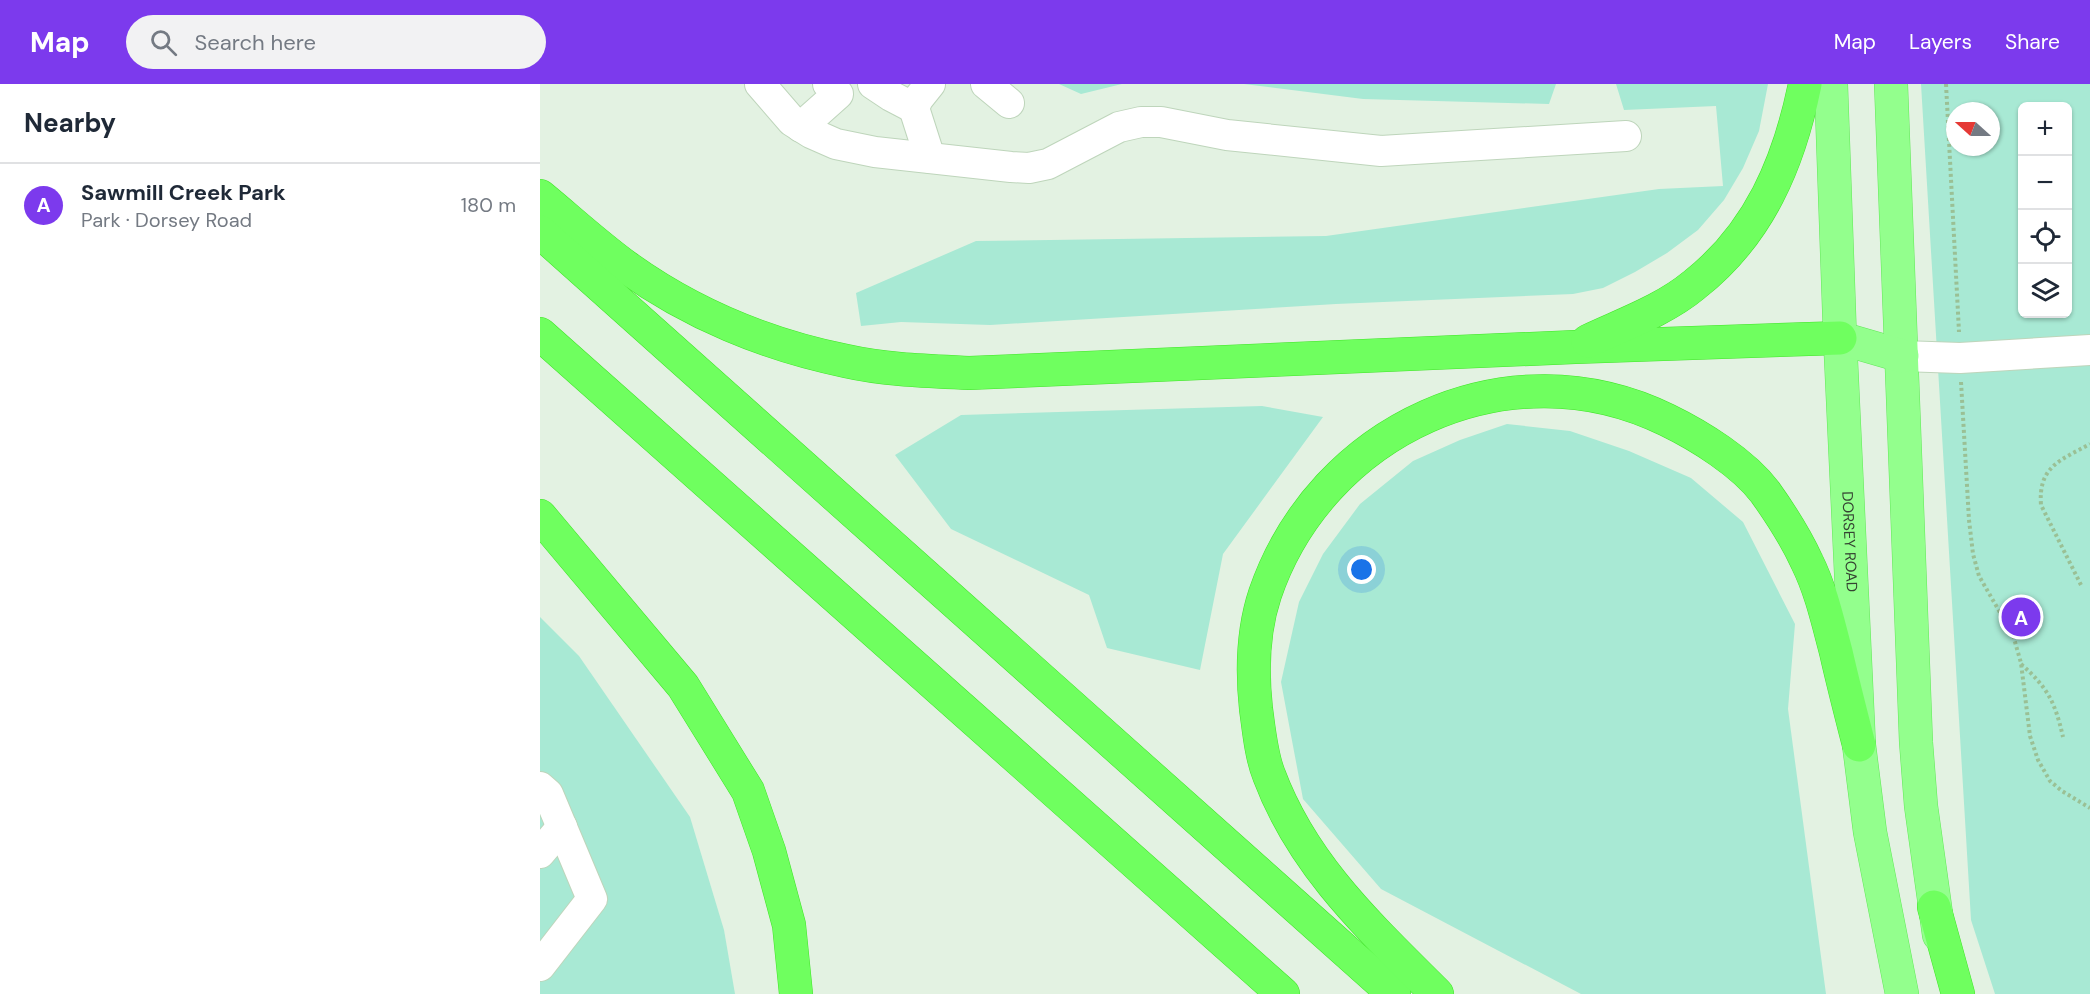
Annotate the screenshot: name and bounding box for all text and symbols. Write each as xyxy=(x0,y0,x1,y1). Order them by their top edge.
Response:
search box xyxy=(126,15,546,69)
text: Map xyxy=(30,24,90,61)
icon: search xyxy=(147,26,180,59)
text: Search here xyxy=(195,28,316,57)
text: Map xyxy=(1834,28,1876,56)
text: Layers xyxy=(1909,28,1972,56)
text: Share xyxy=(2005,28,2060,56)
north arrow xyxy=(1946,102,2000,156)
map controls xyxy=(2018,102,2072,318)
button: + xyxy=(2018,102,2072,156)
text: Nearby xyxy=(24,106,116,140)
button: − xyxy=(2018,156,2072,210)
text: Sawmill Creek Park xyxy=(81,178,286,207)
text: A xyxy=(36,192,51,218)
text: 180 m xyxy=(461,192,516,218)
text: Park · Dorsey Road xyxy=(81,207,252,233)
button: locate xyxy=(2018,210,2072,264)
button: layers xyxy=(2018,264,2072,318)
street label: DORSEY ROAD xyxy=(1837,491,1862,592)
your location xyxy=(1347,555,1376,584)
pin: A xyxy=(2002,594,2040,640)

